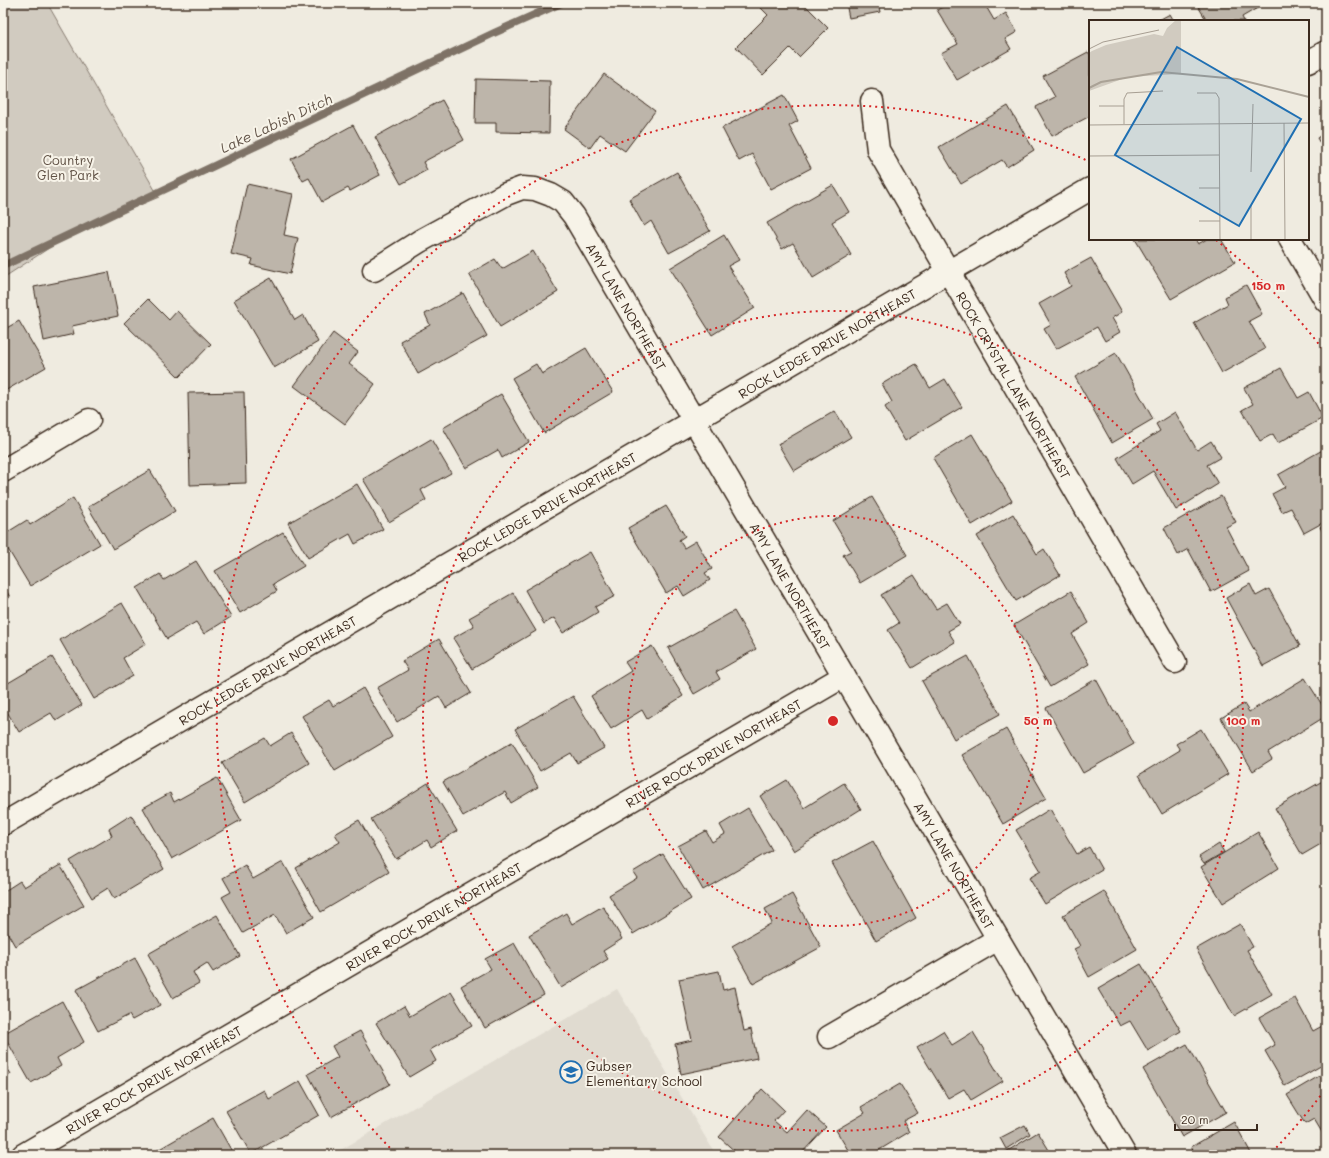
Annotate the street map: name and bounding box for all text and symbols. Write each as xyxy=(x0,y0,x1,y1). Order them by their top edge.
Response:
inset map xyxy=(1089,20,1309,240)
water label: Lake Labish Ditch xyxy=(217,89,335,157)
park label: Country Glen Park xyxy=(37,151,99,183)
street label: AMY LANE NORTHEAST xyxy=(583,239,671,373)
text: 150 m xyxy=(1251,277,1285,293)
street label: ROCK LEDGE DRIVE NORTHEAST xyxy=(735,284,919,401)
street label: ROCK CRYSTAL LANE NORTHEAST xyxy=(953,288,1075,482)
street label: ROCK LEDGE DRIVE NORTHEAST xyxy=(455,448,639,565)
street label: AMY LANE NORTHEAST xyxy=(747,519,835,653)
street label: ROCK LEDGE DRIVE NORTHEAST xyxy=(175,611,359,728)
street label: RIVER ROCK DRIVE NORTHEAST xyxy=(622,694,804,810)
text: 50 m xyxy=(1024,712,1052,728)
text: 100 m xyxy=(1226,712,1260,728)
centre of rings xyxy=(826,714,840,728)
street label: AMY LANE NORTHEAST xyxy=(911,798,999,932)
street label: RIVER ROCK DRIVE NORTHEAST xyxy=(342,858,524,974)
street label: RIVER ROCK DRIVE NORTHEAST xyxy=(62,1021,245,1137)
place label: Gubser Elementary School xyxy=(586,1057,703,1089)
school or university icon: Gubser Elementary School xyxy=(558,1059,584,1085)
scale bar xyxy=(1175,1106,1257,1132)
text: 20 m xyxy=(1181,1111,1209,1127)

